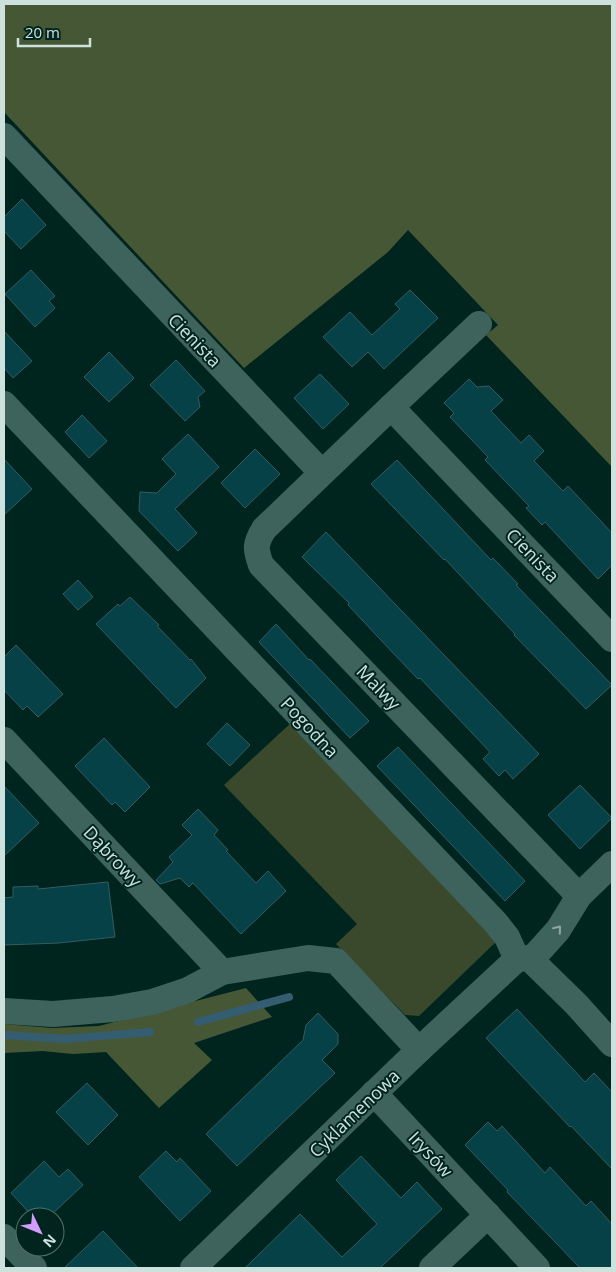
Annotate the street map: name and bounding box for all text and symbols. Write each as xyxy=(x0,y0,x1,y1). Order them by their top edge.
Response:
scale bar xyxy=(18,15,90,47)
text: 20 m xyxy=(25,22,60,42)
street label: Cienista xyxy=(163,308,227,372)
street label: Cienista xyxy=(501,523,565,587)
street label: Malwy xyxy=(352,659,407,715)
street label: Pogodna xyxy=(276,692,344,762)
street label: Dąbrowy xyxy=(79,820,148,892)
one-way arrow xyxy=(552,926,561,935)
street label: Cyklamenowa xyxy=(304,1064,404,1162)
street label: Irysów xyxy=(404,1126,458,1182)
north arrow xyxy=(15,1207,65,1257)
text: N xyxy=(39,1231,61,1252)

